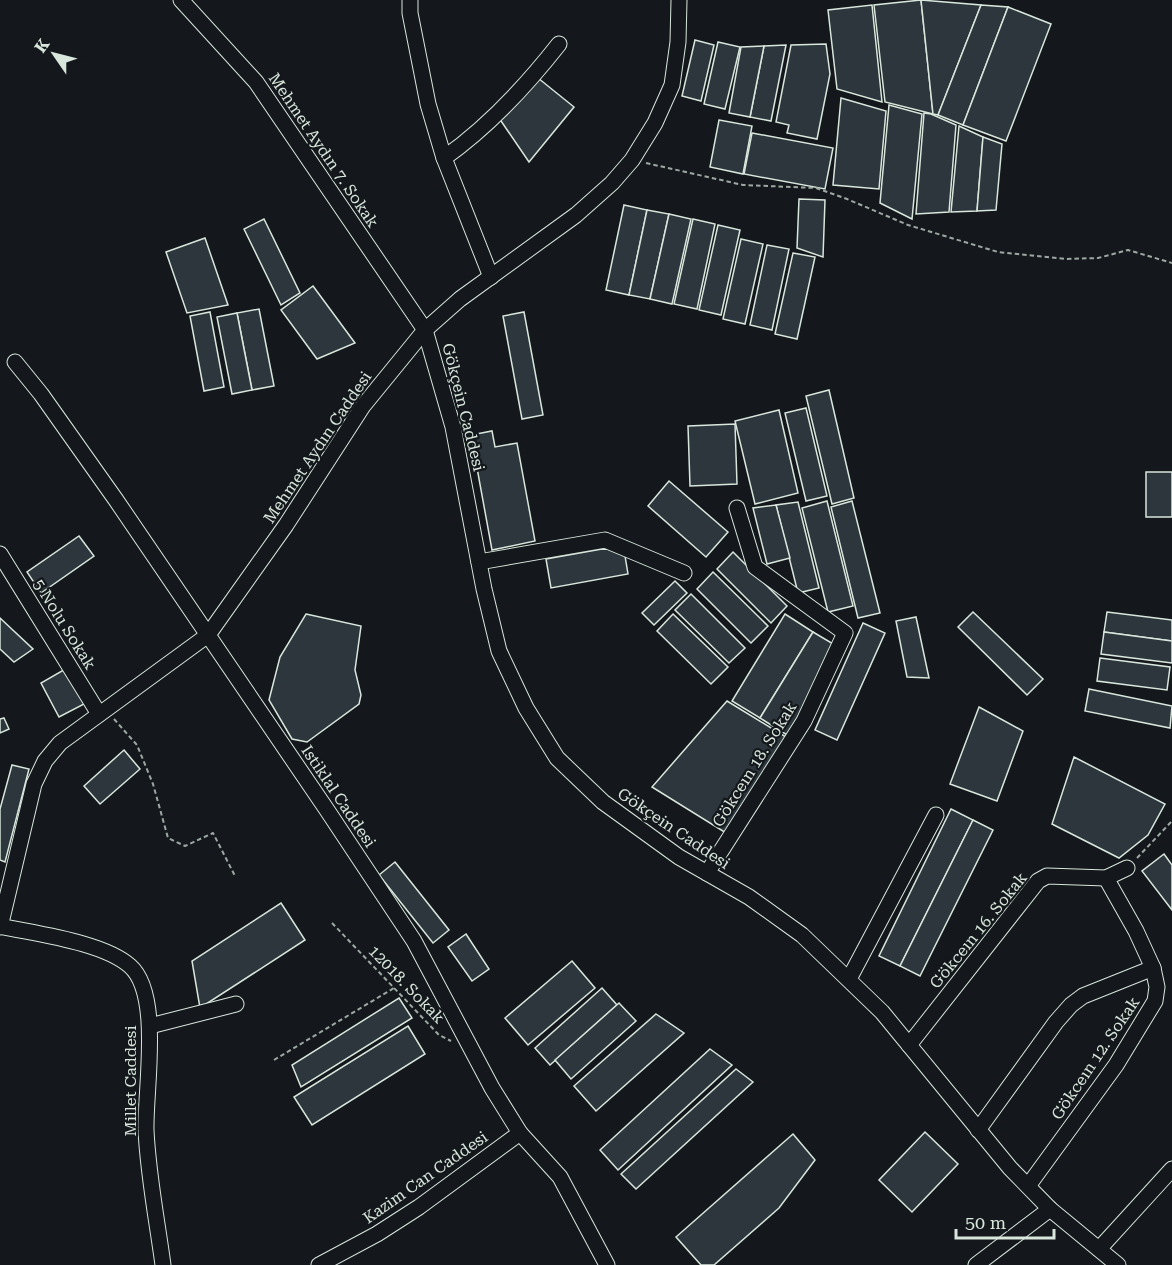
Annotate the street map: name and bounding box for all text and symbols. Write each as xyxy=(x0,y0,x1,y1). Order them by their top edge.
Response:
north arrow xyxy=(24,24,84,84)
text: K xyxy=(31,35,54,56)
street label: Mehmet Aydın 7. Sokak xyxy=(265,69,383,231)
street label: Gökçein Caddesi xyxy=(438,341,489,473)
street label: Mehmet Aydın Caddesi xyxy=(259,368,375,527)
street label: 5 Nolu Sokak xyxy=(29,576,100,673)
street label: Gökceın 18. Sokak xyxy=(708,698,801,830)
street label: Istiklal Caddesi xyxy=(297,742,380,851)
street label: Gökçein Caddesi xyxy=(614,784,734,873)
street label: Gökceın 16. Sokak xyxy=(926,868,1031,992)
street label: 12018. Sokak xyxy=(365,941,449,1027)
street label: Gökceın 12. Sokak xyxy=(1047,993,1144,1123)
street label: Millet Caddesi xyxy=(121,1025,140,1137)
street label: Kazim Can Caddesi xyxy=(359,1127,491,1228)
scale bar xyxy=(956,1202,1054,1240)
text: 50 m xyxy=(965,1212,1006,1233)

